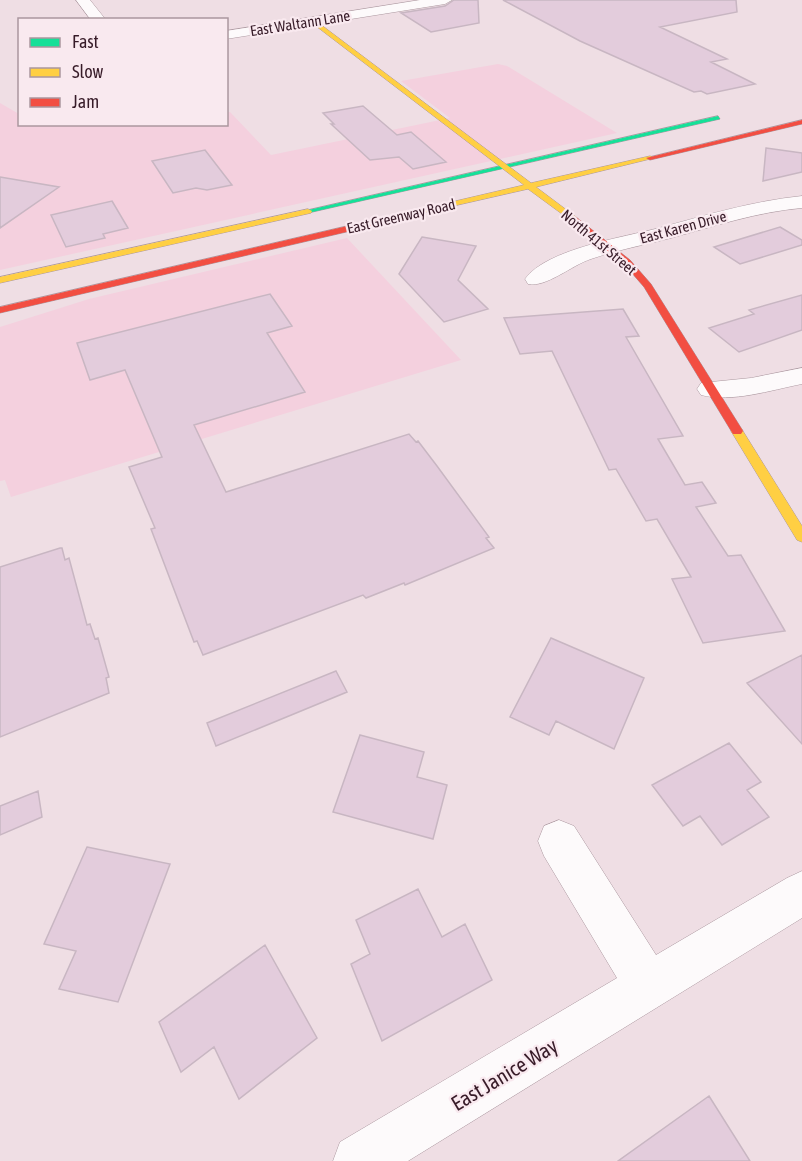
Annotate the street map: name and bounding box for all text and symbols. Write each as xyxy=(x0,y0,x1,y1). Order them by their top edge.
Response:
street label: East Waltann Lane xyxy=(249,7,351,39)
legend xyxy=(18,18,228,126)
text: Fast xyxy=(72,31,99,52)
text: Slow xyxy=(72,61,103,82)
text: Jam xyxy=(72,91,99,112)
street label: East Greenway Road xyxy=(345,195,457,237)
street label: North 41st Street xyxy=(558,206,640,278)
street label: East Karen Drive xyxy=(638,207,728,247)
street label: East Janice Way xyxy=(446,1033,562,1115)

